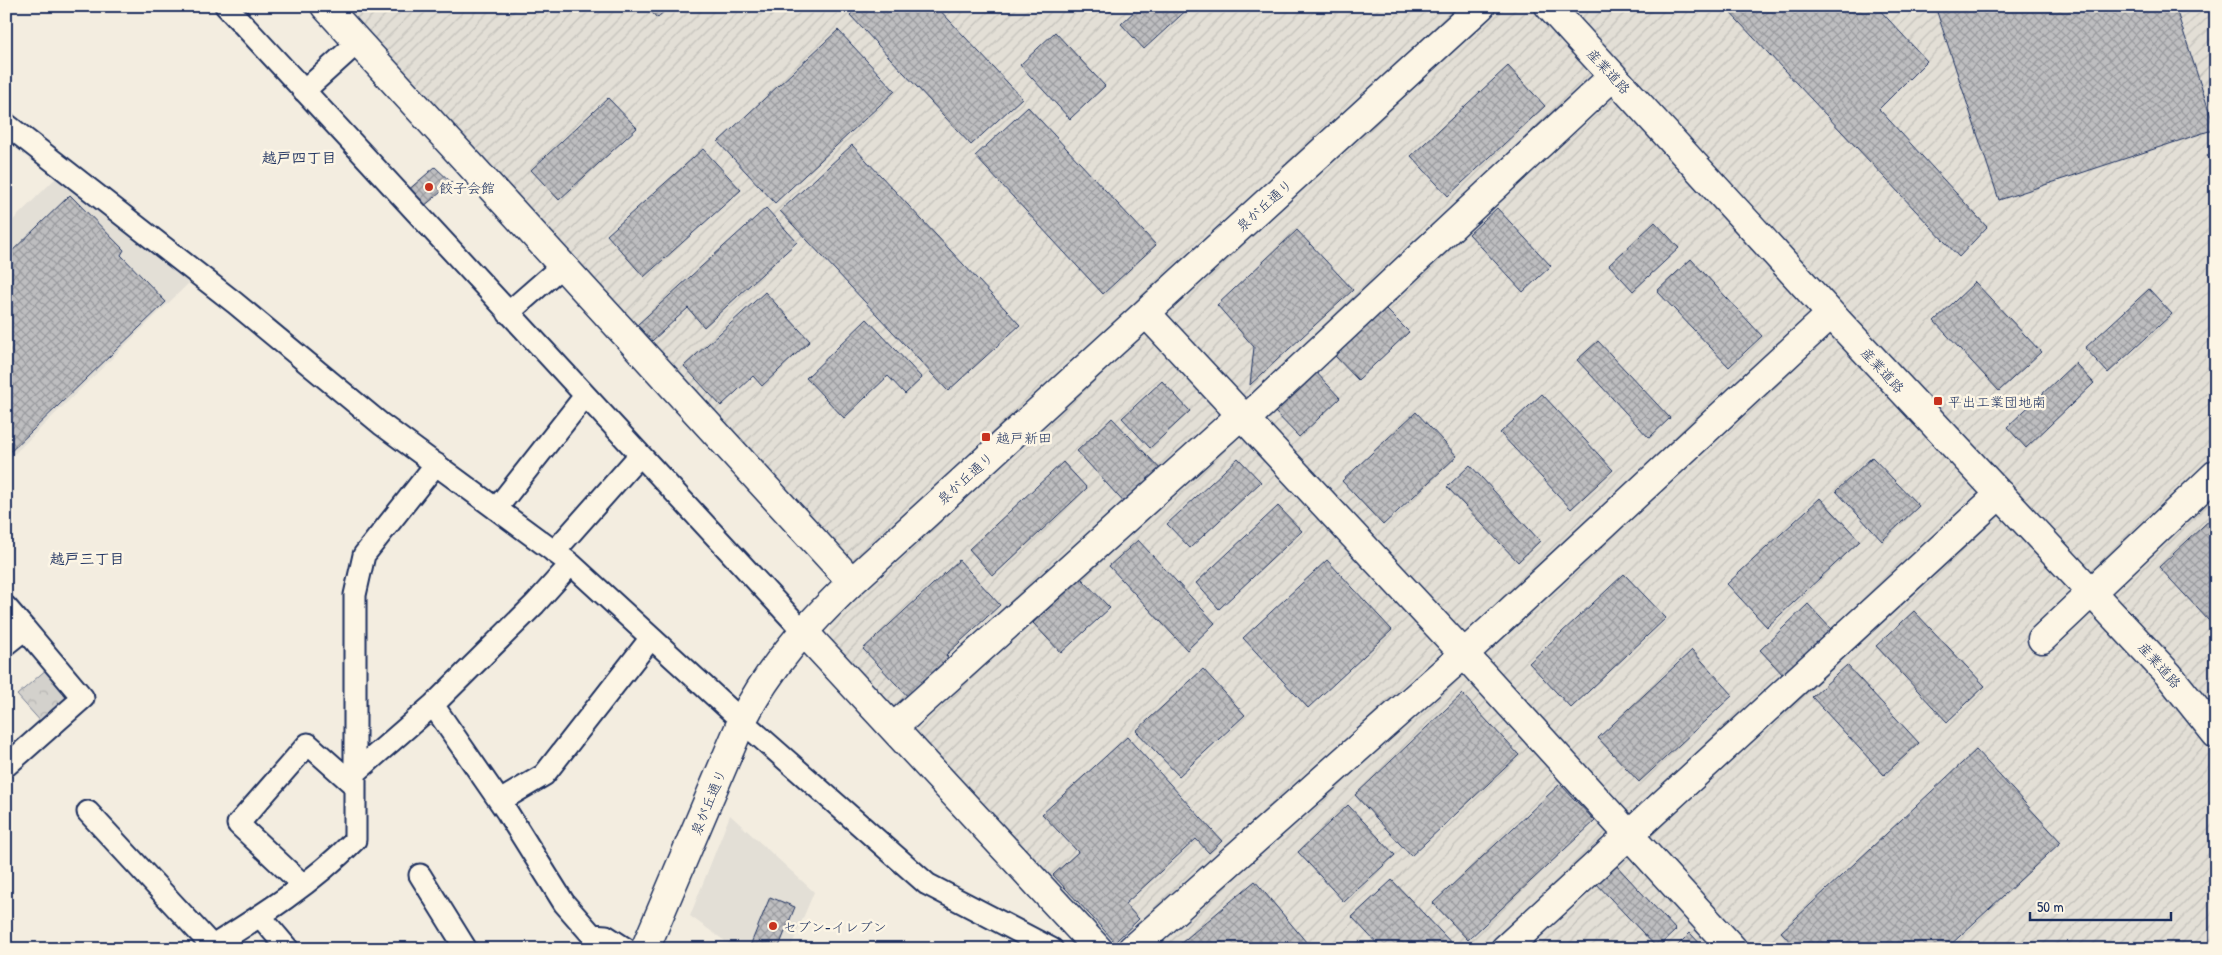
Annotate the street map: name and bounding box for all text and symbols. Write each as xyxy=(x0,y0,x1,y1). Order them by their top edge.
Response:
street label: 産業道路 xyxy=(1583,44,1635,98)
district label: 越戸四丁目 xyxy=(261,147,337,168)
street label: 泉が丘通り xyxy=(1232,175,1296,235)
place label: 餃子会館 xyxy=(439,178,495,197)
marker: 餃子会館 xyxy=(423,181,435,193)
street label: 産業道路 xyxy=(1857,343,1909,397)
place label: 平出工業団地南 xyxy=(1948,392,2046,411)
marker: 平出工業団地南 xyxy=(1932,395,1944,407)
place label: 越戸新田 xyxy=(996,428,1052,447)
marker: 越戸新田 xyxy=(980,431,992,443)
street label: 泉が丘通り xyxy=(933,448,997,508)
district label: 越戸三丁目 xyxy=(49,548,125,569)
street label: 産業道路 xyxy=(2134,638,2186,692)
street label: 泉が丘通り xyxy=(686,766,730,838)
scale bar xyxy=(2030,890,2171,922)
text: 50 m xyxy=(2037,896,2064,917)
place label: セブン-イレブン xyxy=(783,917,887,936)
marker: セブン-イレブン xyxy=(767,920,779,932)

